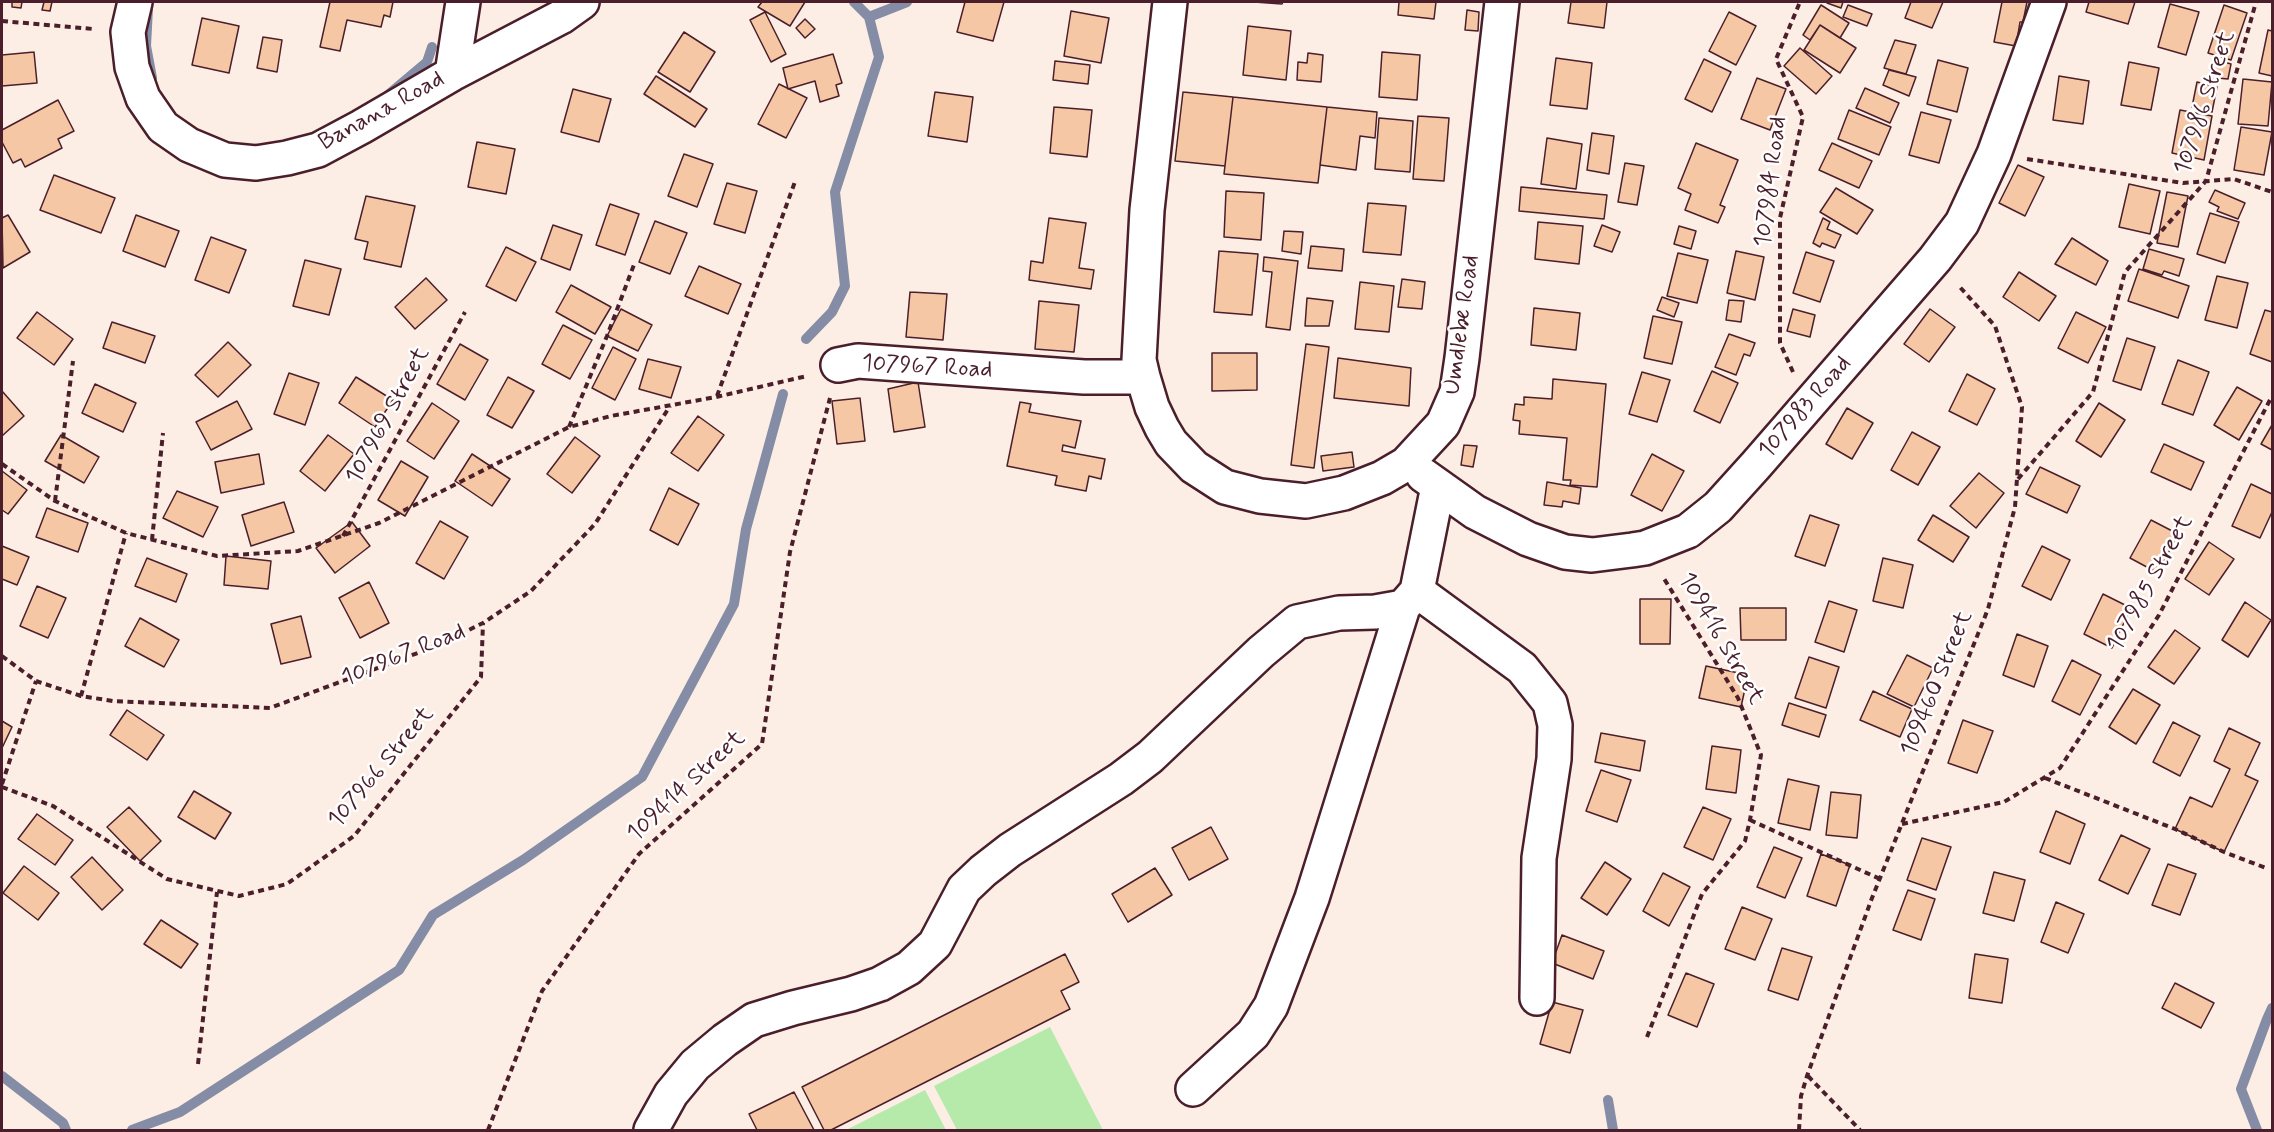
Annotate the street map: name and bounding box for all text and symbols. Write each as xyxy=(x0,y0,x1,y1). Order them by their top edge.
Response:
street label: 107986 Street xyxy=(2169,28,2243,178)
street label: Banana Road xyxy=(314,66,450,158)
street label: 107984 Road xyxy=(1750,115,1794,249)
street label: Umdlebe Road xyxy=(1439,253,1487,397)
street label: 107969 Street xyxy=(341,343,437,489)
street label: 107967 Road xyxy=(861,350,993,386)
street label: 107983 Road xyxy=(1753,351,1859,465)
street label: 107985 Street xyxy=(2102,511,2200,657)
street label: 109416 Street xyxy=(1671,568,1769,710)
street label: 109460 Street xyxy=(1896,607,1980,761)
street label: 107967 Road xyxy=(338,618,470,694)
street label: 107966 Street xyxy=(323,702,441,834)
street label: 109414 Street xyxy=(622,725,752,849)

